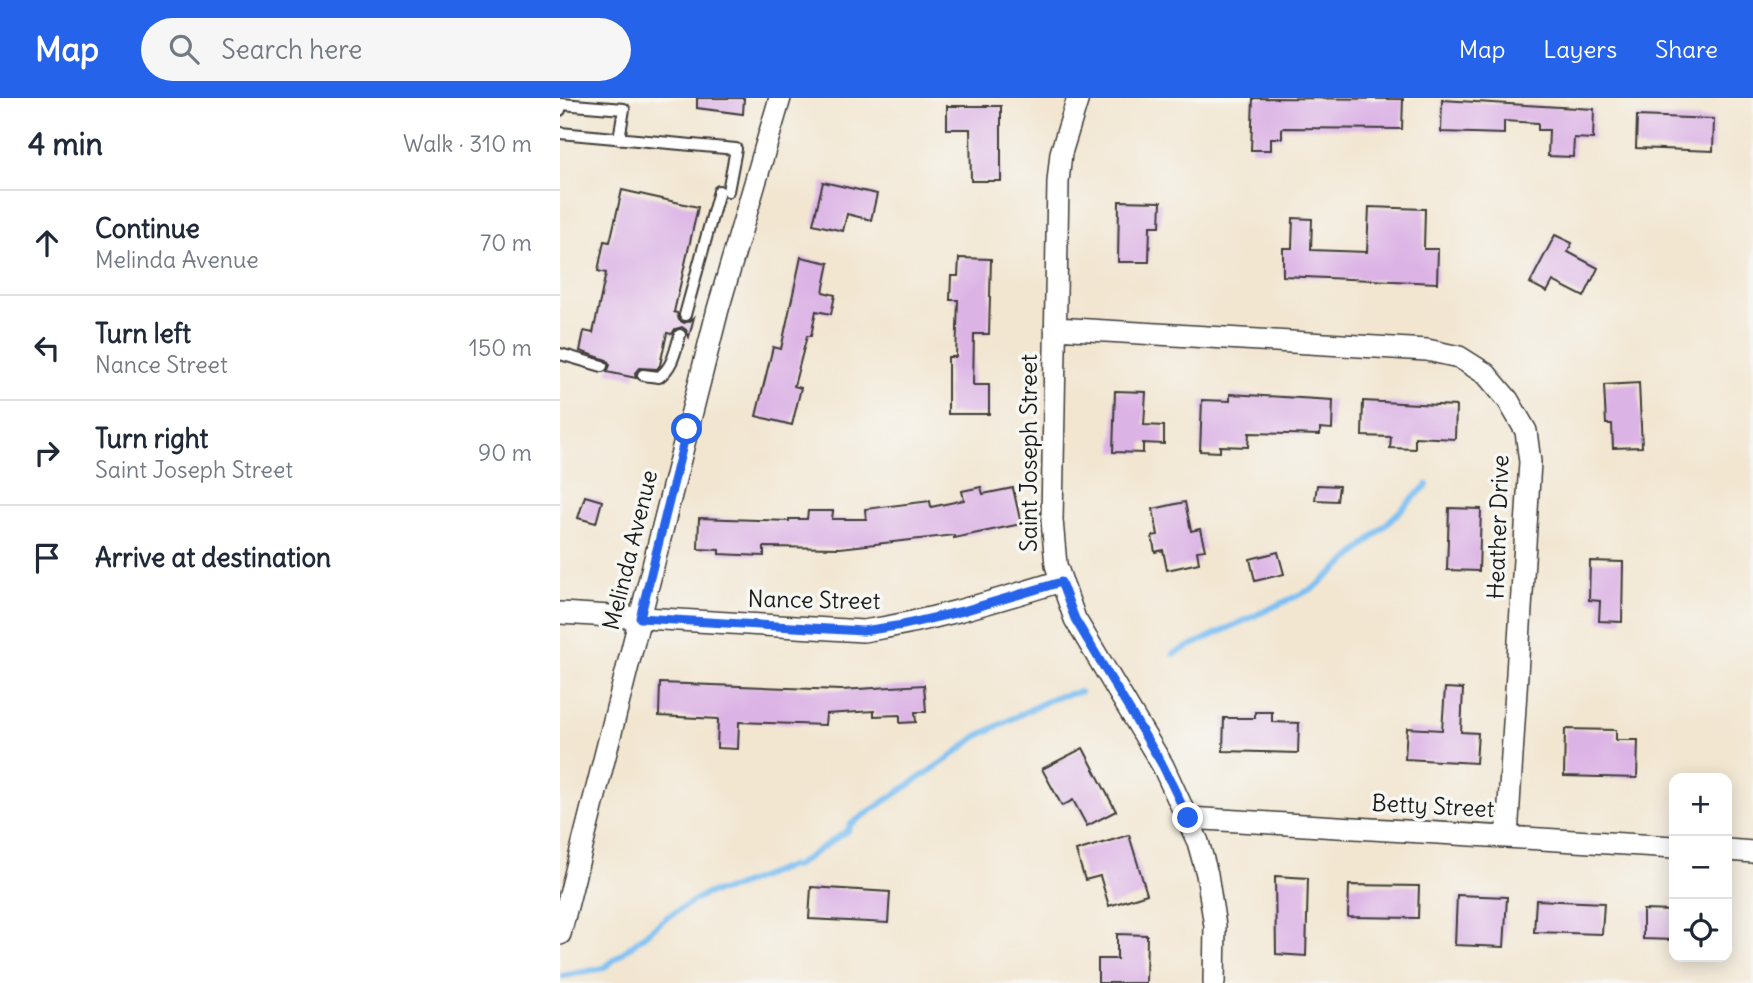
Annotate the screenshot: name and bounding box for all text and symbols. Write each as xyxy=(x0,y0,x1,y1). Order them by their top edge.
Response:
search box xyxy=(141,18,631,81)
text: Map xyxy=(35,28,99,70)
icon: search xyxy=(165,30,203,68)
text: Search here xyxy=(221,33,362,66)
text: Map xyxy=(1459,34,1505,64)
text: Layers xyxy=(1543,34,1617,64)
text: Share xyxy=(1655,34,1718,64)
text: 4 min xyxy=(28,125,103,163)
text: Walk · 310 m xyxy=(403,129,532,158)
text: Continue xyxy=(95,212,200,245)
icon: ahead xyxy=(28,224,66,262)
text: 70 m xyxy=(480,228,532,257)
text: Melinda Avenue xyxy=(95,245,259,274)
text: Turn left xyxy=(95,317,191,350)
icon: left xyxy=(28,329,66,367)
text: 150 m xyxy=(469,333,532,362)
text: Nance Street xyxy=(95,350,228,379)
street label: Saint Joseph Street xyxy=(1014,354,1043,552)
route start xyxy=(671,413,702,444)
text: Turn right xyxy=(95,422,208,455)
icon: right xyxy=(28,434,66,472)
text: 90 m xyxy=(478,438,532,467)
street label: Heather Drive xyxy=(1480,454,1515,600)
text: Saint Joseph Street xyxy=(95,455,293,484)
street label: Melinda Avenue xyxy=(596,467,663,633)
icon: arrive xyxy=(28,539,66,577)
text: Arrive at destination xyxy=(95,541,331,574)
street label: Nance Street xyxy=(747,584,881,615)
map controls xyxy=(1669,773,1732,962)
button: + xyxy=(1669,773,1732,836)
street label: Betty Street xyxy=(1371,788,1495,823)
route end xyxy=(1172,802,1203,833)
button: − xyxy=(1669,836,1732,899)
button: locate xyxy=(1669,899,1732,962)

